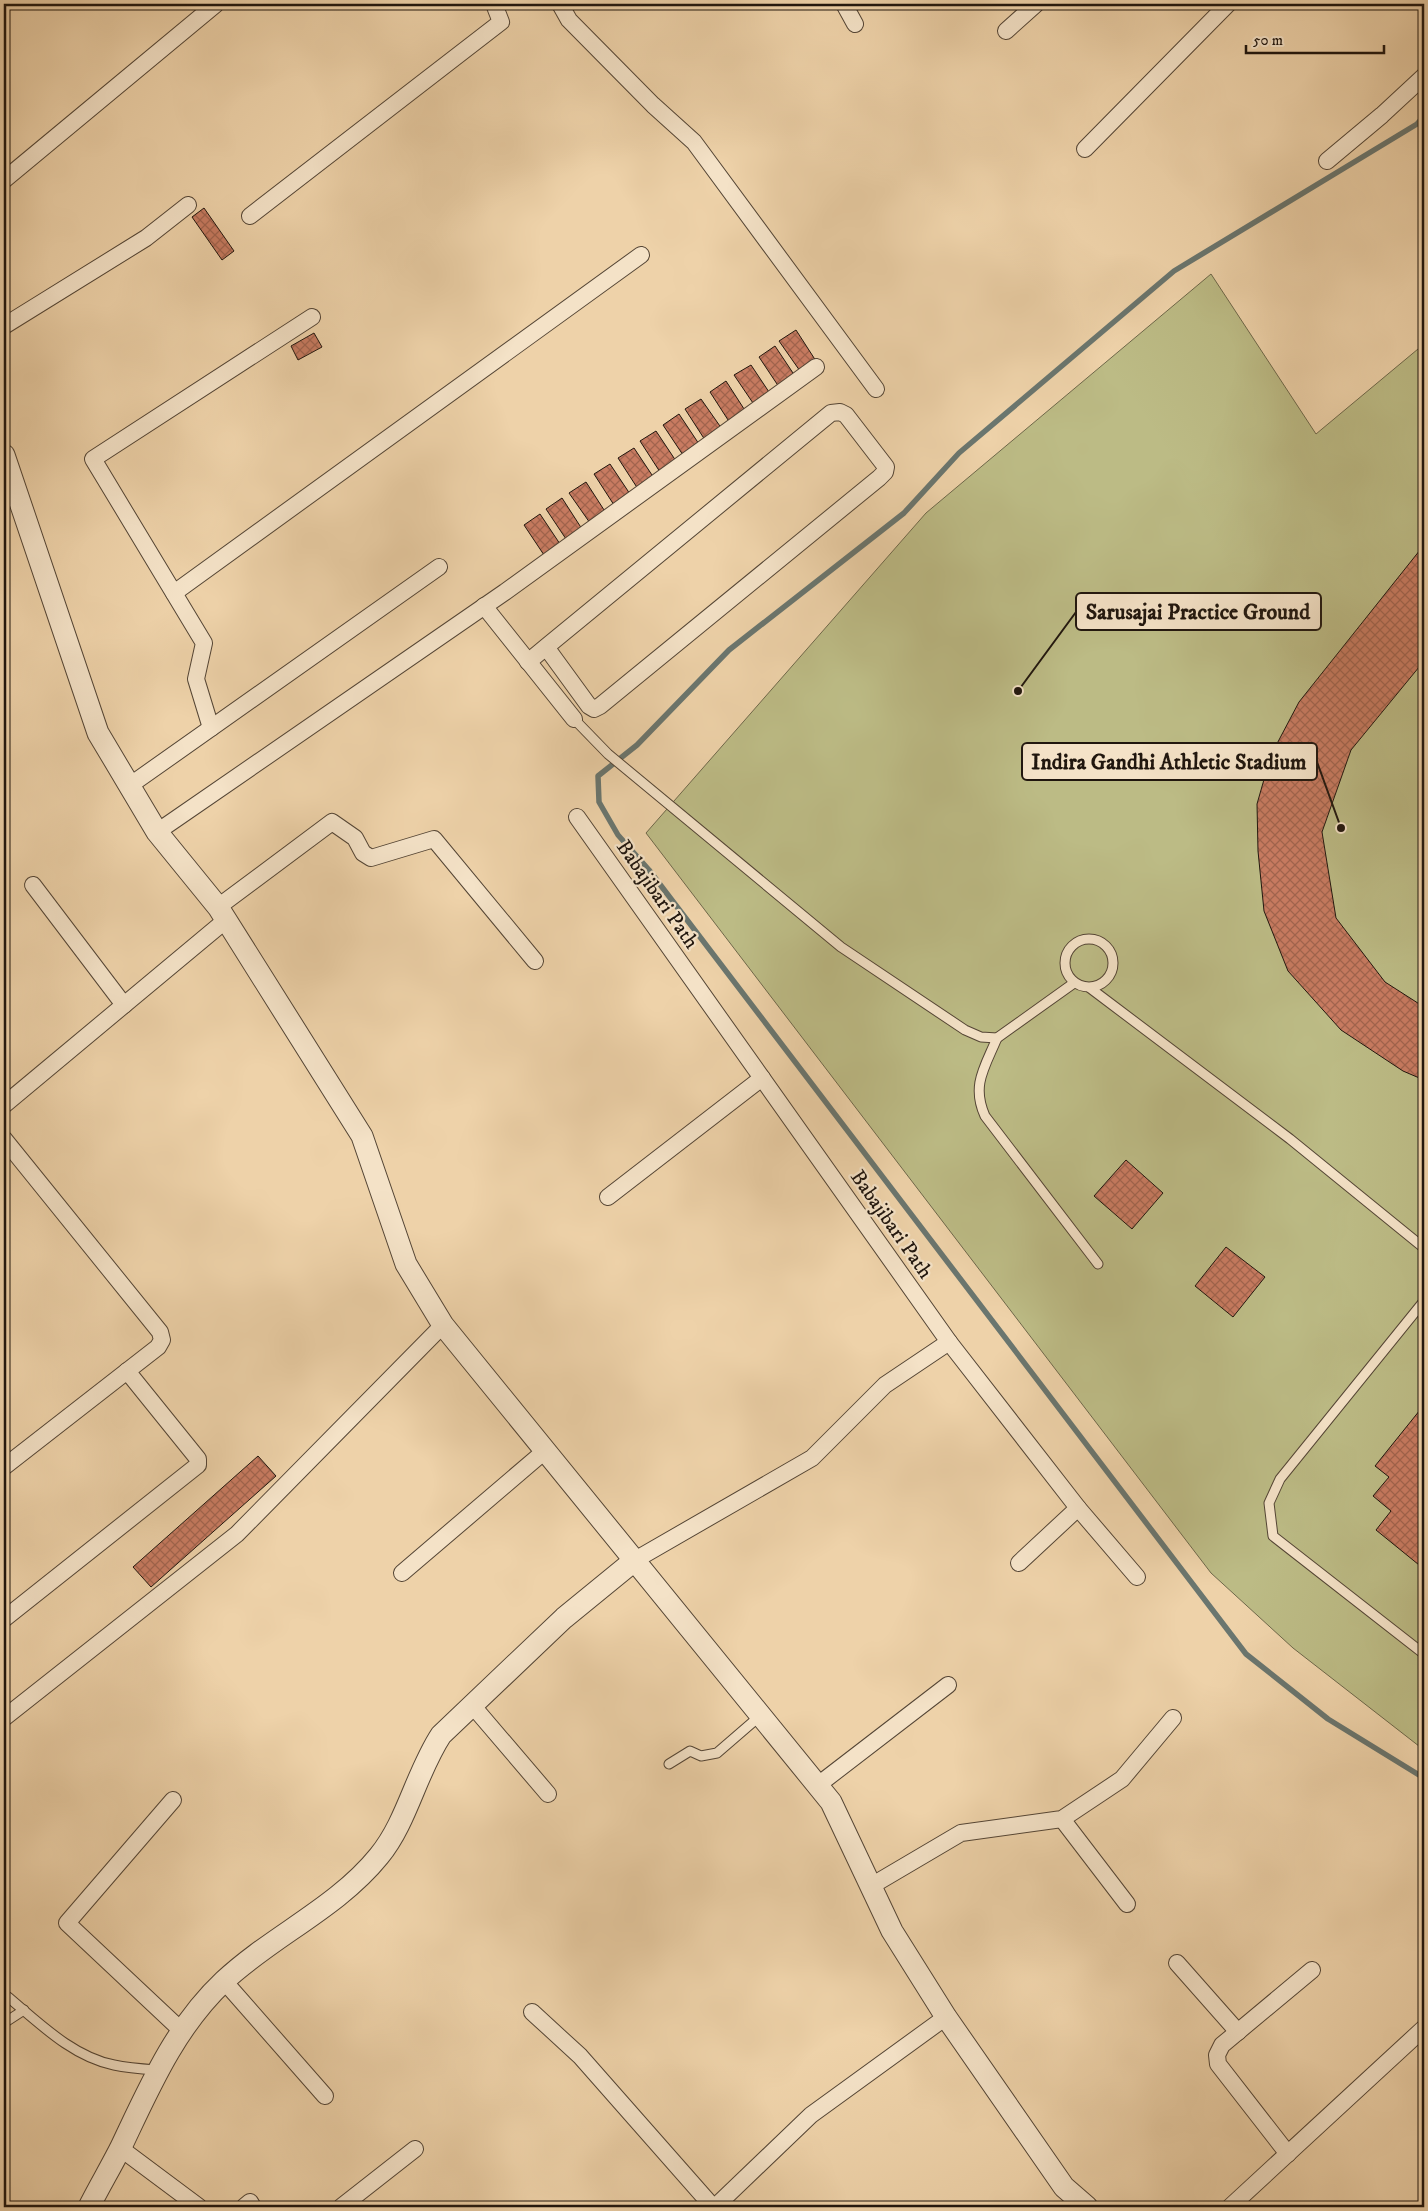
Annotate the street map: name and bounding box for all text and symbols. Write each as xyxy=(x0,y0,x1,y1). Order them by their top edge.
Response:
scale bar xyxy=(1246,22,1383,54)
text: 50 m xyxy=(1253,31,1283,50)
callout: Sarusajai Practice Ground xyxy=(1076,593,1321,630)
text: Sarusajai Practice Ground xyxy=(1086,599,1311,627)
callout: Indira Gandhi Athletic Stadium xyxy=(1022,743,1317,780)
text: Indira Gandhi Athletic Stadium xyxy=(1031,749,1307,776)
street label: Babajibari Path xyxy=(610,835,704,954)
street label: Babajibari Path xyxy=(844,1165,938,1284)

